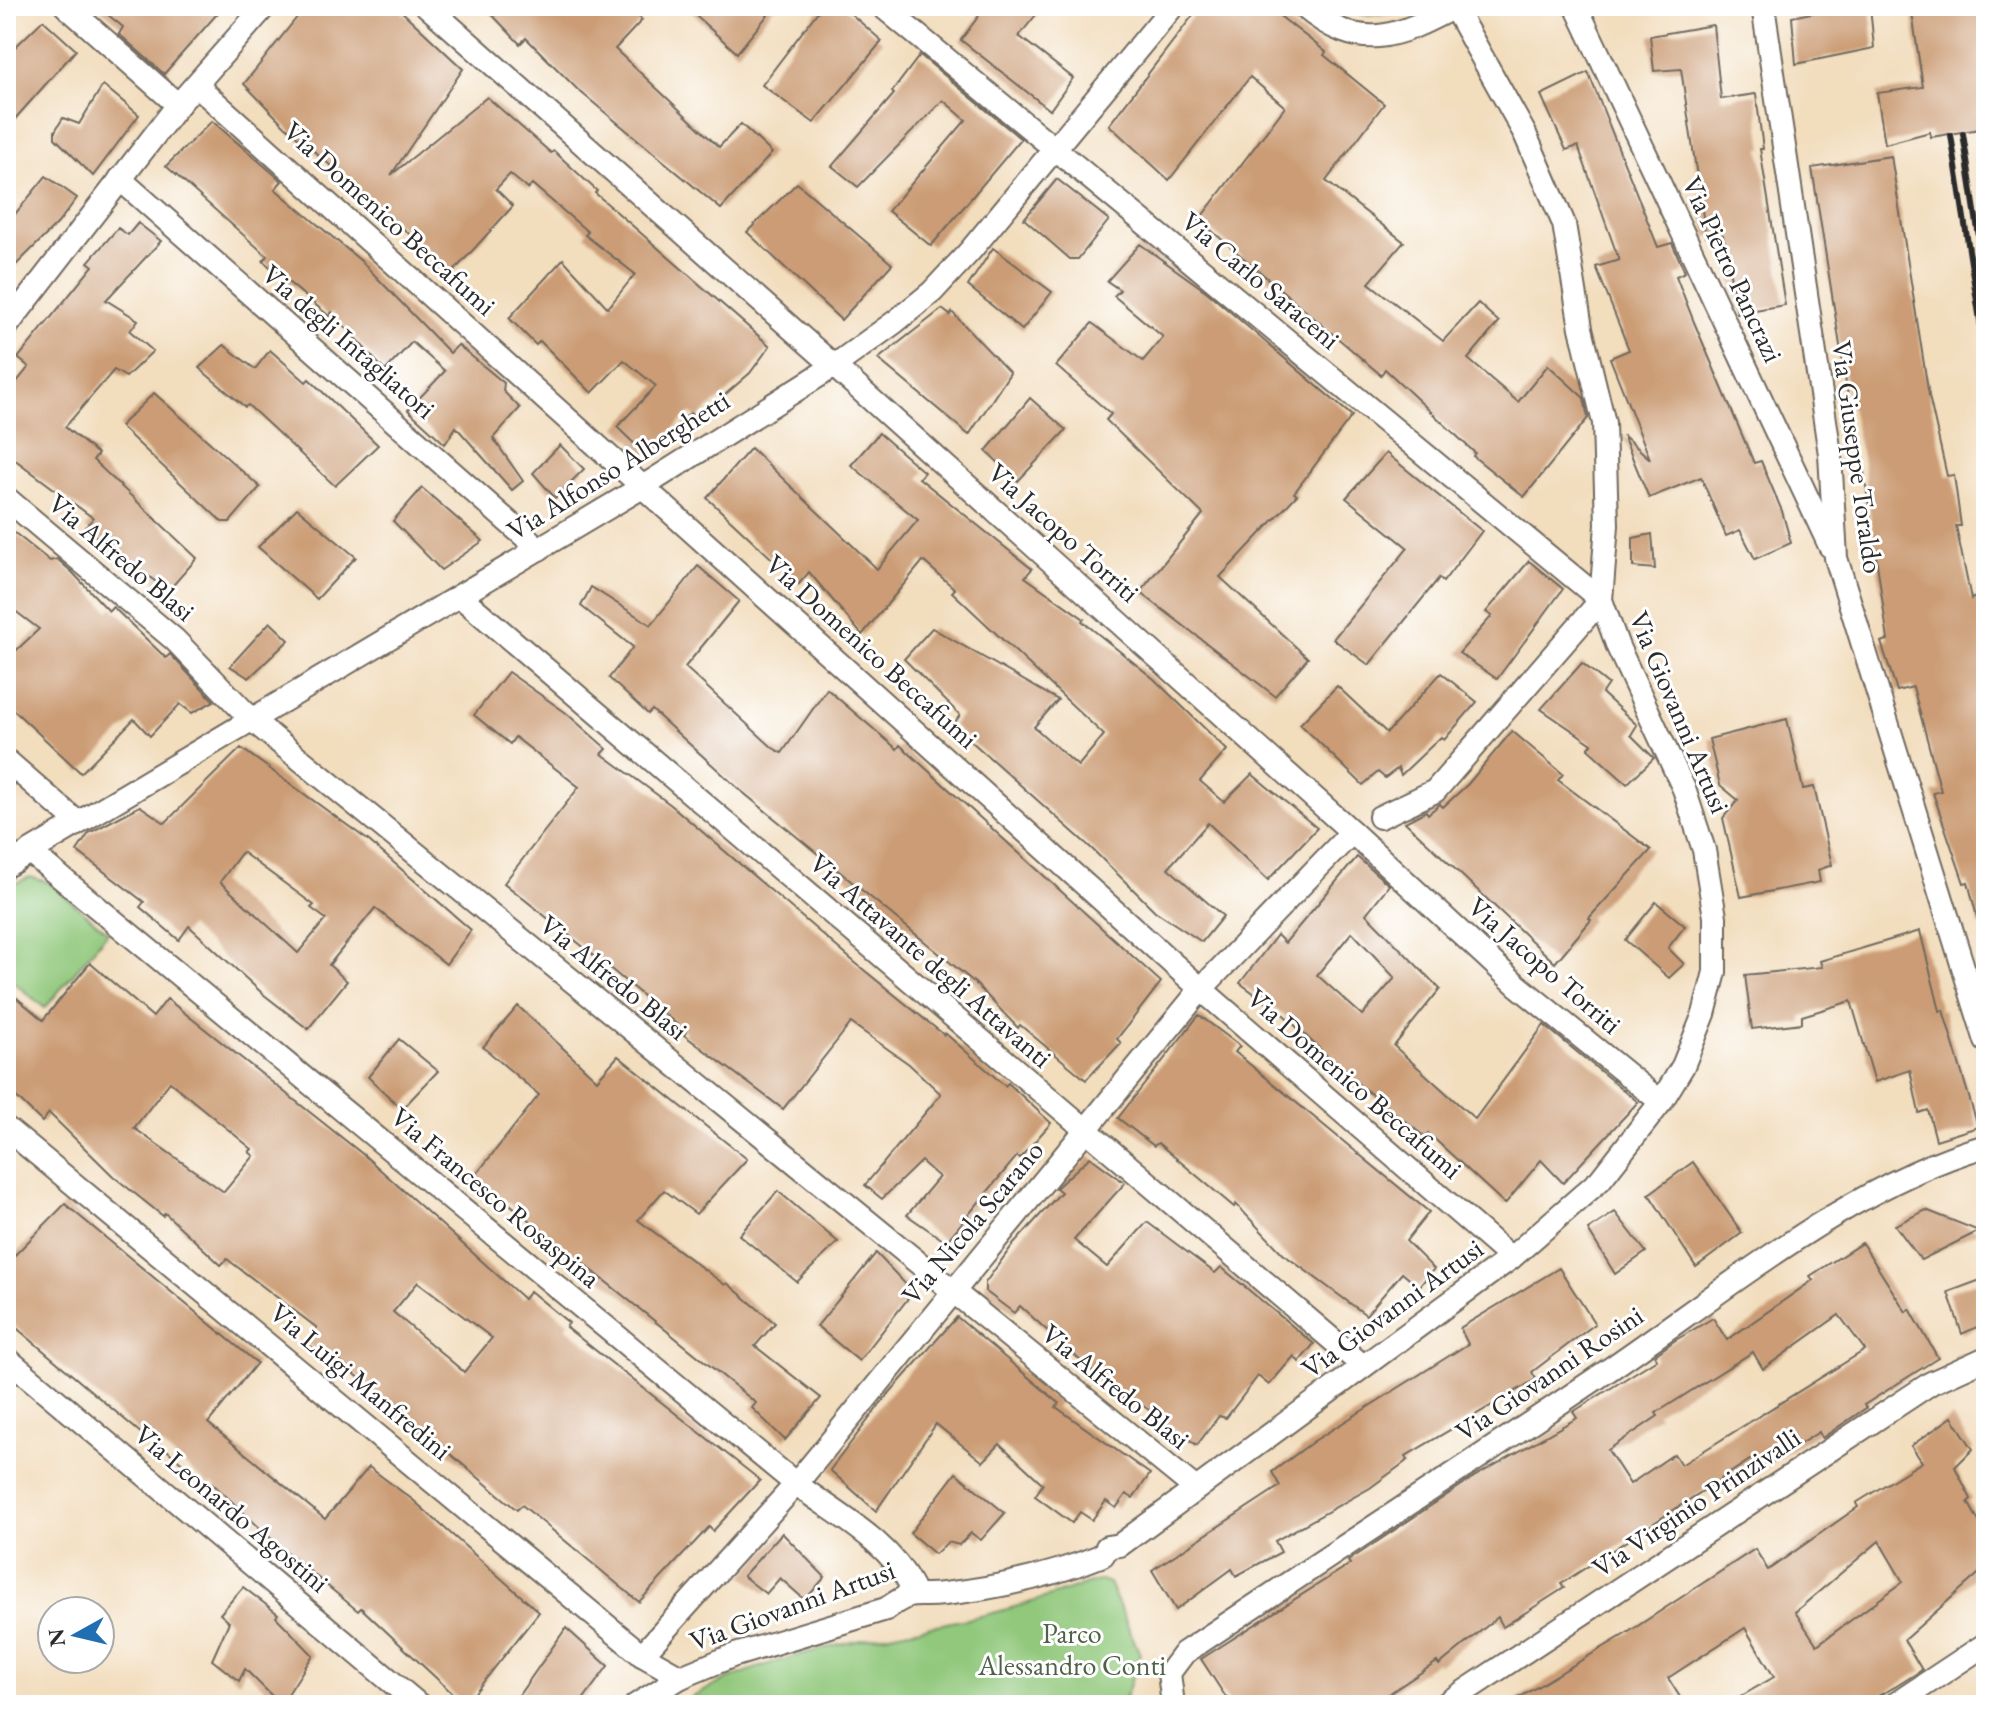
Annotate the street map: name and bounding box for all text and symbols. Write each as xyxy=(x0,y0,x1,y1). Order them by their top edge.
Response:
street label: Via Domenico Beccafumi xyxy=(276,113,504,323)
street label: Via Pietro Pancrazi xyxy=(1674,170,1792,368)
street label: Via Carlo Saraceni xyxy=(1174,203,1348,357)
street label: Via degli Intagliatori xyxy=(255,256,443,426)
street label: Via Giuseppe Toraldo xyxy=(1824,338,1892,576)
street label: Via Alfonso Alberghetti xyxy=(500,382,736,548)
street label: Via Jacopo Torriti xyxy=(981,454,1148,610)
street label: Via Alfredo Blasi xyxy=(41,485,203,629)
street label: Via Domenico Beccafumi xyxy=(758,546,986,756)
street label: Via Giovanni Artusi xyxy=(1621,606,1739,818)
street label: Via Attavante degli Attavanti xyxy=(802,845,1060,1075)
street label: Via Jacopo Torriti xyxy=(1461,888,1629,1042)
street label: Via Alfredo Blasi xyxy=(532,906,696,1048)
street label: Via Domenico Beccafumi xyxy=(1240,980,1470,1187)
street label: Via Francesco Rosaspina xyxy=(384,1099,609,1296)
street label: Via Nicola Scarano xyxy=(893,1133,1051,1311)
street label: Via Giovanni Artusi xyxy=(1294,1230,1490,1386)
street label: Via Luigi Manfredini xyxy=(263,1294,459,1468)
street label: Via Giovanni Rosini xyxy=(1448,1297,1650,1449)
street label: Via Alfredo Blasi xyxy=(1034,1315,1198,1457)
street label: Via Leonardo Agostini xyxy=(127,1416,337,1600)
street label: Via Virginio Prinzivalli xyxy=(1585,1419,1807,1585)
street label: Via Giovanni Artusi xyxy=(684,1551,900,1659)
north arrow xyxy=(36,1595,116,1675)
park label: Parco Alessandro Conti xyxy=(977,1615,1166,1683)
text: N xyxy=(41,1627,72,1649)

